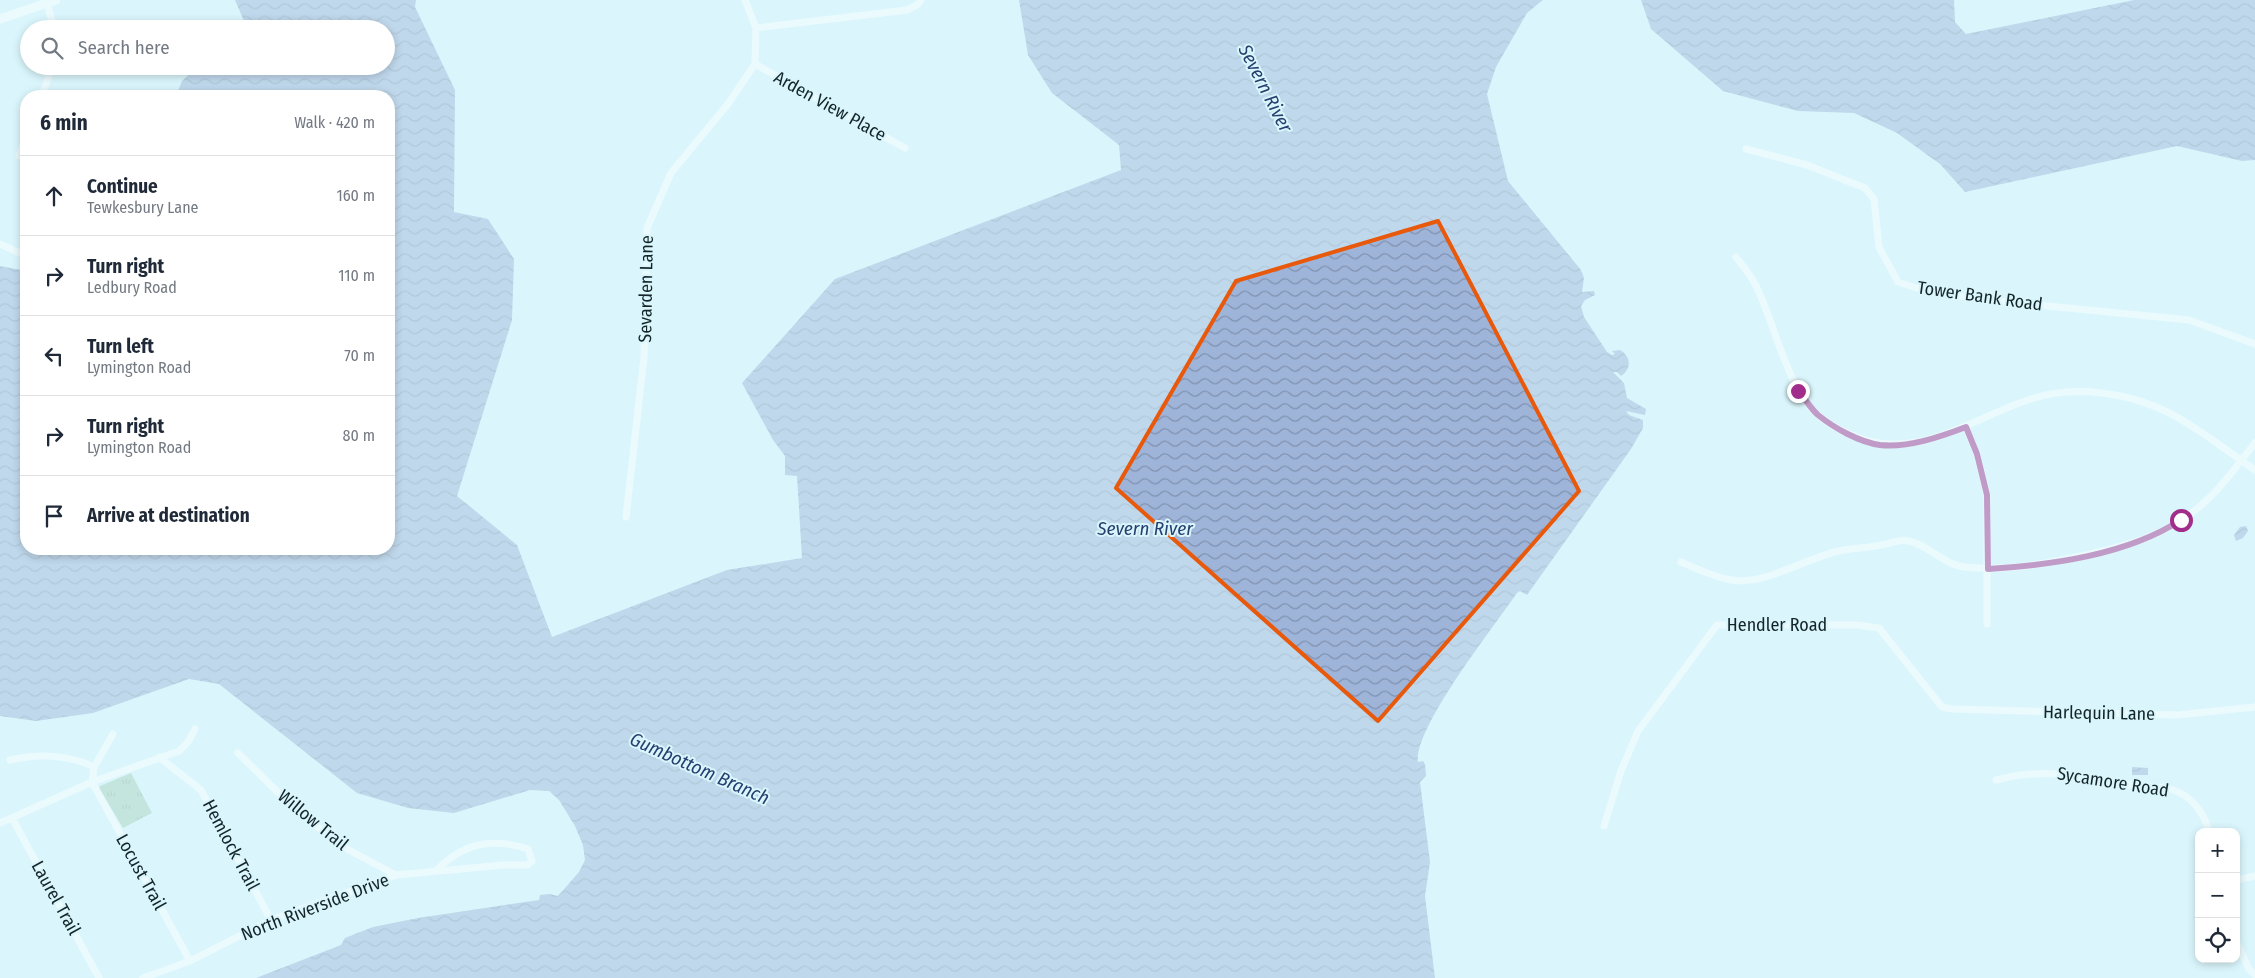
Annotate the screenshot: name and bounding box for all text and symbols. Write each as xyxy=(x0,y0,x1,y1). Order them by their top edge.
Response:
search box xyxy=(20,20,395,75)
icon: search xyxy=(38,34,66,62)
text: Search here xyxy=(78,36,170,59)
water label: Severn River xyxy=(1233,40,1298,137)
street label: Arden View Place xyxy=(770,66,890,146)
text: 6 min xyxy=(40,110,88,136)
text: Walk · 420 m xyxy=(294,113,375,132)
text: Continue xyxy=(87,175,158,198)
icon: ahead xyxy=(40,182,68,210)
text: 160 m xyxy=(336,186,375,205)
text: Tewkesbury Lane xyxy=(87,198,198,217)
street label: Sevarden Lane xyxy=(634,235,658,343)
text: Turn right xyxy=(87,255,164,278)
icon: right xyxy=(40,262,68,290)
text: 110 m xyxy=(338,266,375,285)
street label: Tower Bank Road xyxy=(1916,276,2044,316)
text: Ledbury Road xyxy=(87,278,177,297)
text: Turn left xyxy=(87,335,154,358)
icon: left xyxy=(40,342,68,370)
text: 70 m xyxy=(344,346,375,365)
text: Lymington Road xyxy=(87,358,191,377)
route end xyxy=(1787,380,1810,403)
text: Turn right xyxy=(87,415,164,438)
icon: right xyxy=(40,422,68,450)
text: 80 m xyxy=(343,426,375,445)
text: Lymington Road xyxy=(87,438,191,457)
icon: arrive xyxy=(40,502,68,530)
text: Arrive at destination xyxy=(87,504,250,527)
route start xyxy=(2170,509,2193,532)
water label: Severn River xyxy=(1096,517,1194,540)
street label: Hendler Road xyxy=(1727,614,1827,636)
street label: Harlequin Lane xyxy=(2043,701,2155,725)
water label: Gumbottom Branch xyxy=(626,727,773,810)
street label: Sycamore Road xyxy=(2056,762,2170,802)
street label: Willow Trail xyxy=(273,785,353,855)
street label: Hemlock Trail xyxy=(198,796,264,894)
map controls xyxy=(2195,828,2240,963)
button: + xyxy=(2195,828,2240,873)
street label: Locust Trail xyxy=(111,830,171,914)
street label: Laurel Trail xyxy=(27,857,85,939)
street label: North Riverside Drive xyxy=(238,869,392,945)
button: − xyxy=(2195,873,2240,918)
button: locate xyxy=(2195,918,2240,963)

